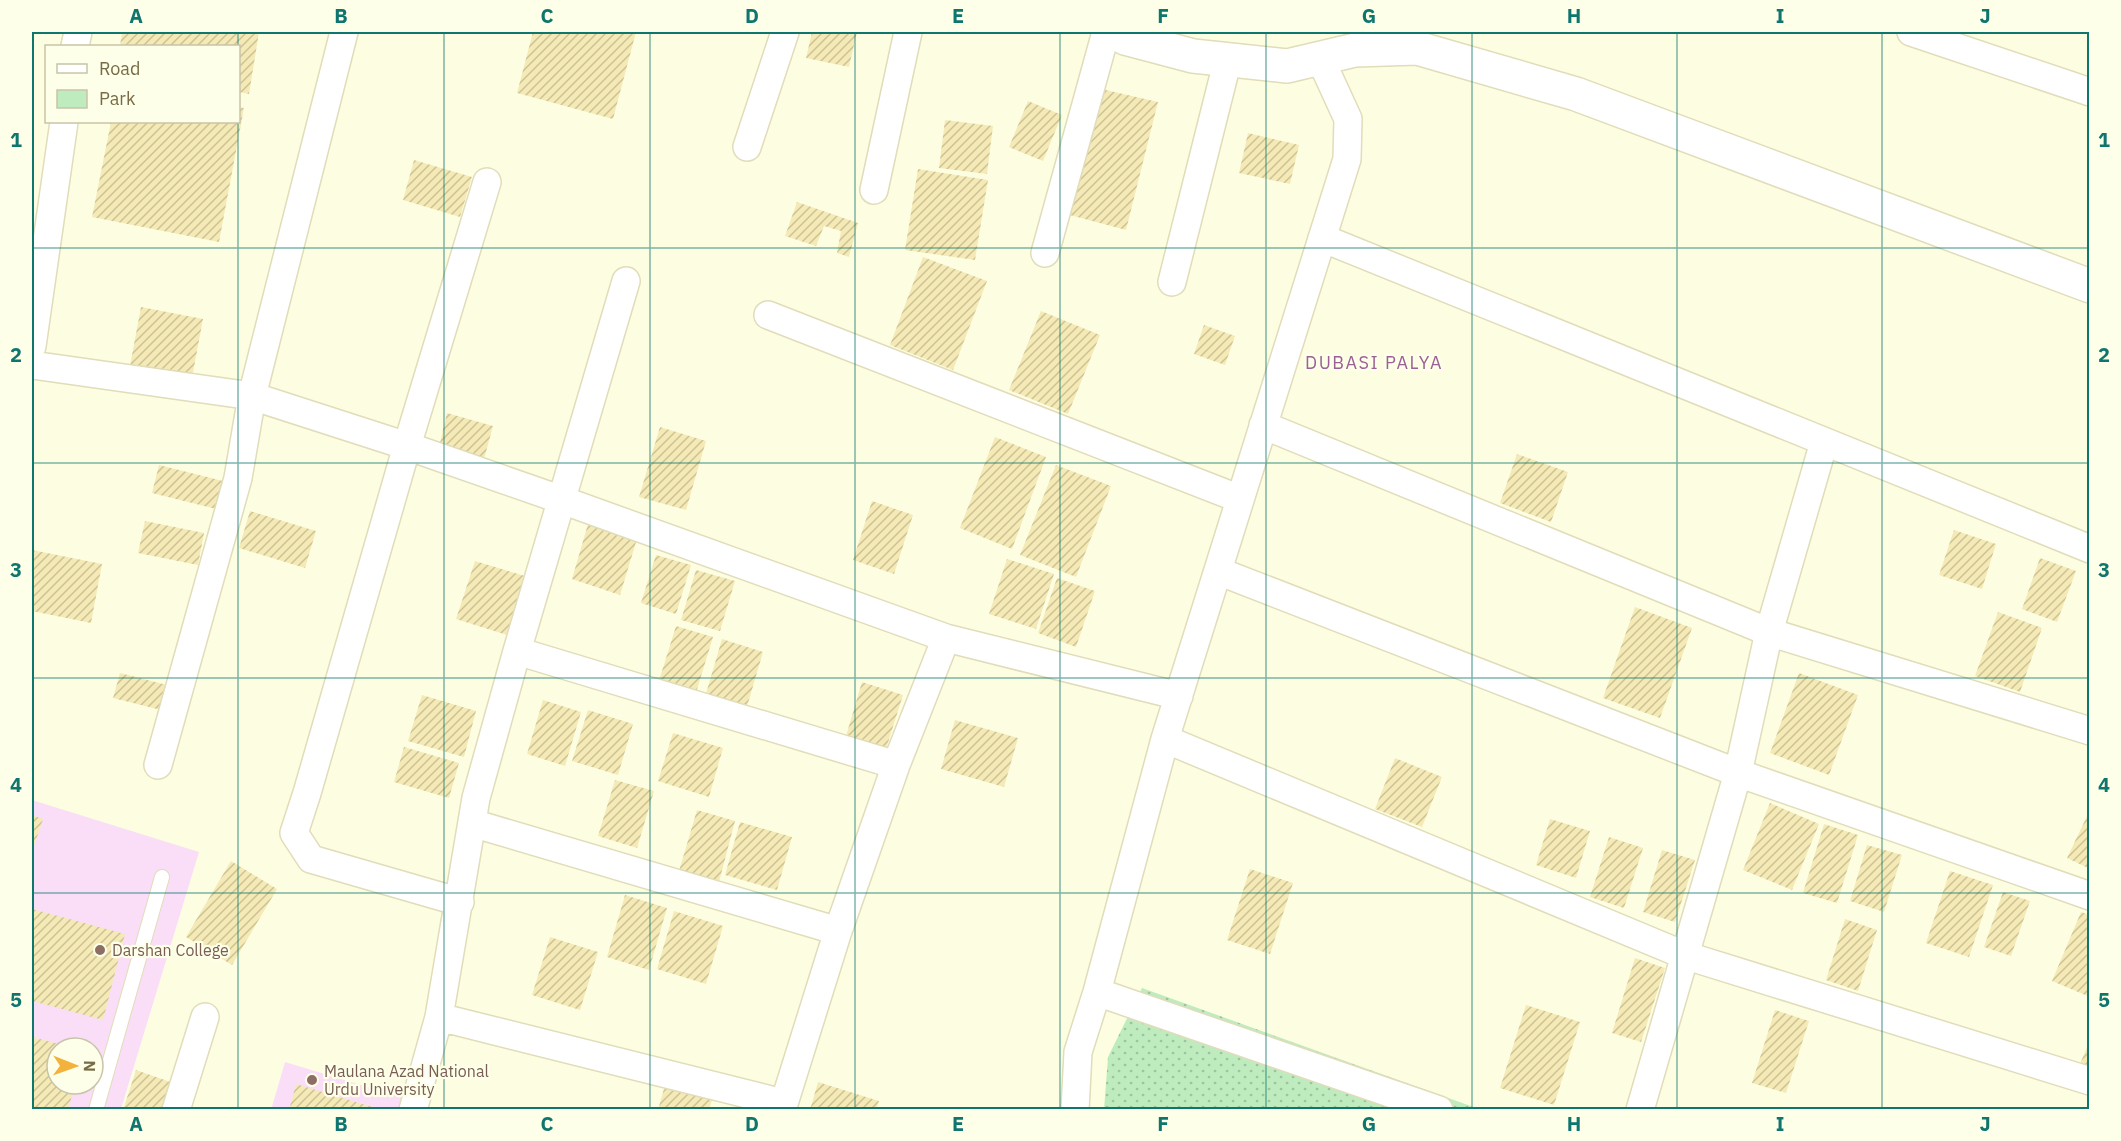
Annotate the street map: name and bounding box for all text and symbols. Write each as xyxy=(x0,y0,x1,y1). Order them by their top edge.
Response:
text: A xyxy=(129,2,143,29)
text: B xyxy=(334,2,348,29)
text: C xyxy=(540,2,554,29)
text: D xyxy=(745,2,759,29)
text: E xyxy=(952,2,964,29)
text: F xyxy=(1157,2,1169,29)
text: G xyxy=(1362,2,1376,29)
text: H xyxy=(1567,2,1581,29)
text: I xyxy=(1776,2,1784,29)
text: J xyxy=(1979,2,1991,29)
legend xyxy=(45,45,240,123)
text: Road xyxy=(99,57,140,80)
text: Park xyxy=(99,87,136,110)
text: 1 xyxy=(10,126,22,153)
text: 1 xyxy=(2098,126,2110,153)
text: 2 xyxy=(10,341,22,368)
text: 2 xyxy=(2098,341,2110,368)
district label: DUBASI PALYA xyxy=(1305,351,1443,374)
text: 3 xyxy=(10,556,22,583)
text: 3 xyxy=(2098,556,2110,583)
text: 4 xyxy=(10,771,22,798)
text: 4 xyxy=(2098,771,2110,798)
place label: Darshan College xyxy=(112,940,229,960)
marker: Darshan College xyxy=(93,943,107,957)
text: 5 xyxy=(10,986,22,1013)
text: 5 xyxy=(2098,986,2110,1013)
north arrow xyxy=(45,1036,105,1096)
text: N xyxy=(80,1060,100,1072)
place label: Maulana Azad National Urdu University xyxy=(324,1061,489,1099)
marker: Maulana Azad National Urdu University xyxy=(305,1073,319,1087)
text: A xyxy=(129,1110,143,1137)
text: B xyxy=(334,1110,348,1137)
text: C xyxy=(540,1110,554,1137)
text: D xyxy=(745,1110,759,1137)
text: E xyxy=(952,1110,964,1137)
text: F xyxy=(1157,1110,1169,1137)
text: G xyxy=(1362,1110,1376,1137)
text: H xyxy=(1567,1110,1581,1137)
text: I xyxy=(1776,1110,1784,1137)
text: J xyxy=(1979,1110,1991,1137)

